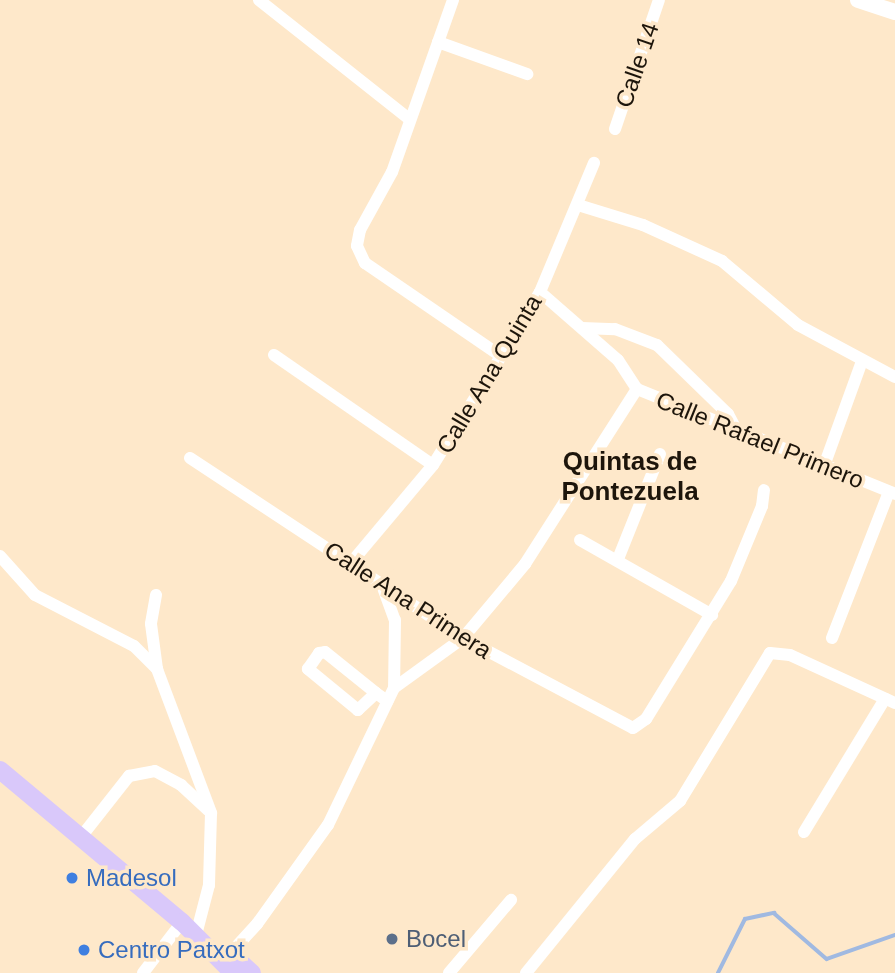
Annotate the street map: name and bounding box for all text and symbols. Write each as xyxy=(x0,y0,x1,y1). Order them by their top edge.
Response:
street label: Calle 14 xyxy=(609,19,665,111)
street label: Calle Ana Quinta xyxy=(430,289,548,459)
street label: Calle Rafael Primero xyxy=(652,385,868,495)
district label: Quintas de Pontezuela xyxy=(561,446,699,508)
street label: Calle Ana Primera xyxy=(318,535,498,665)
place label: Madesol xyxy=(86,864,177,892)
marker: Madesol xyxy=(64,870,80,886)
place label: Bocel xyxy=(406,925,466,953)
marker: Bocel xyxy=(384,931,400,947)
place label: Centro Patxot xyxy=(98,936,245,964)
marker: Centro Patxot xyxy=(76,942,92,958)

